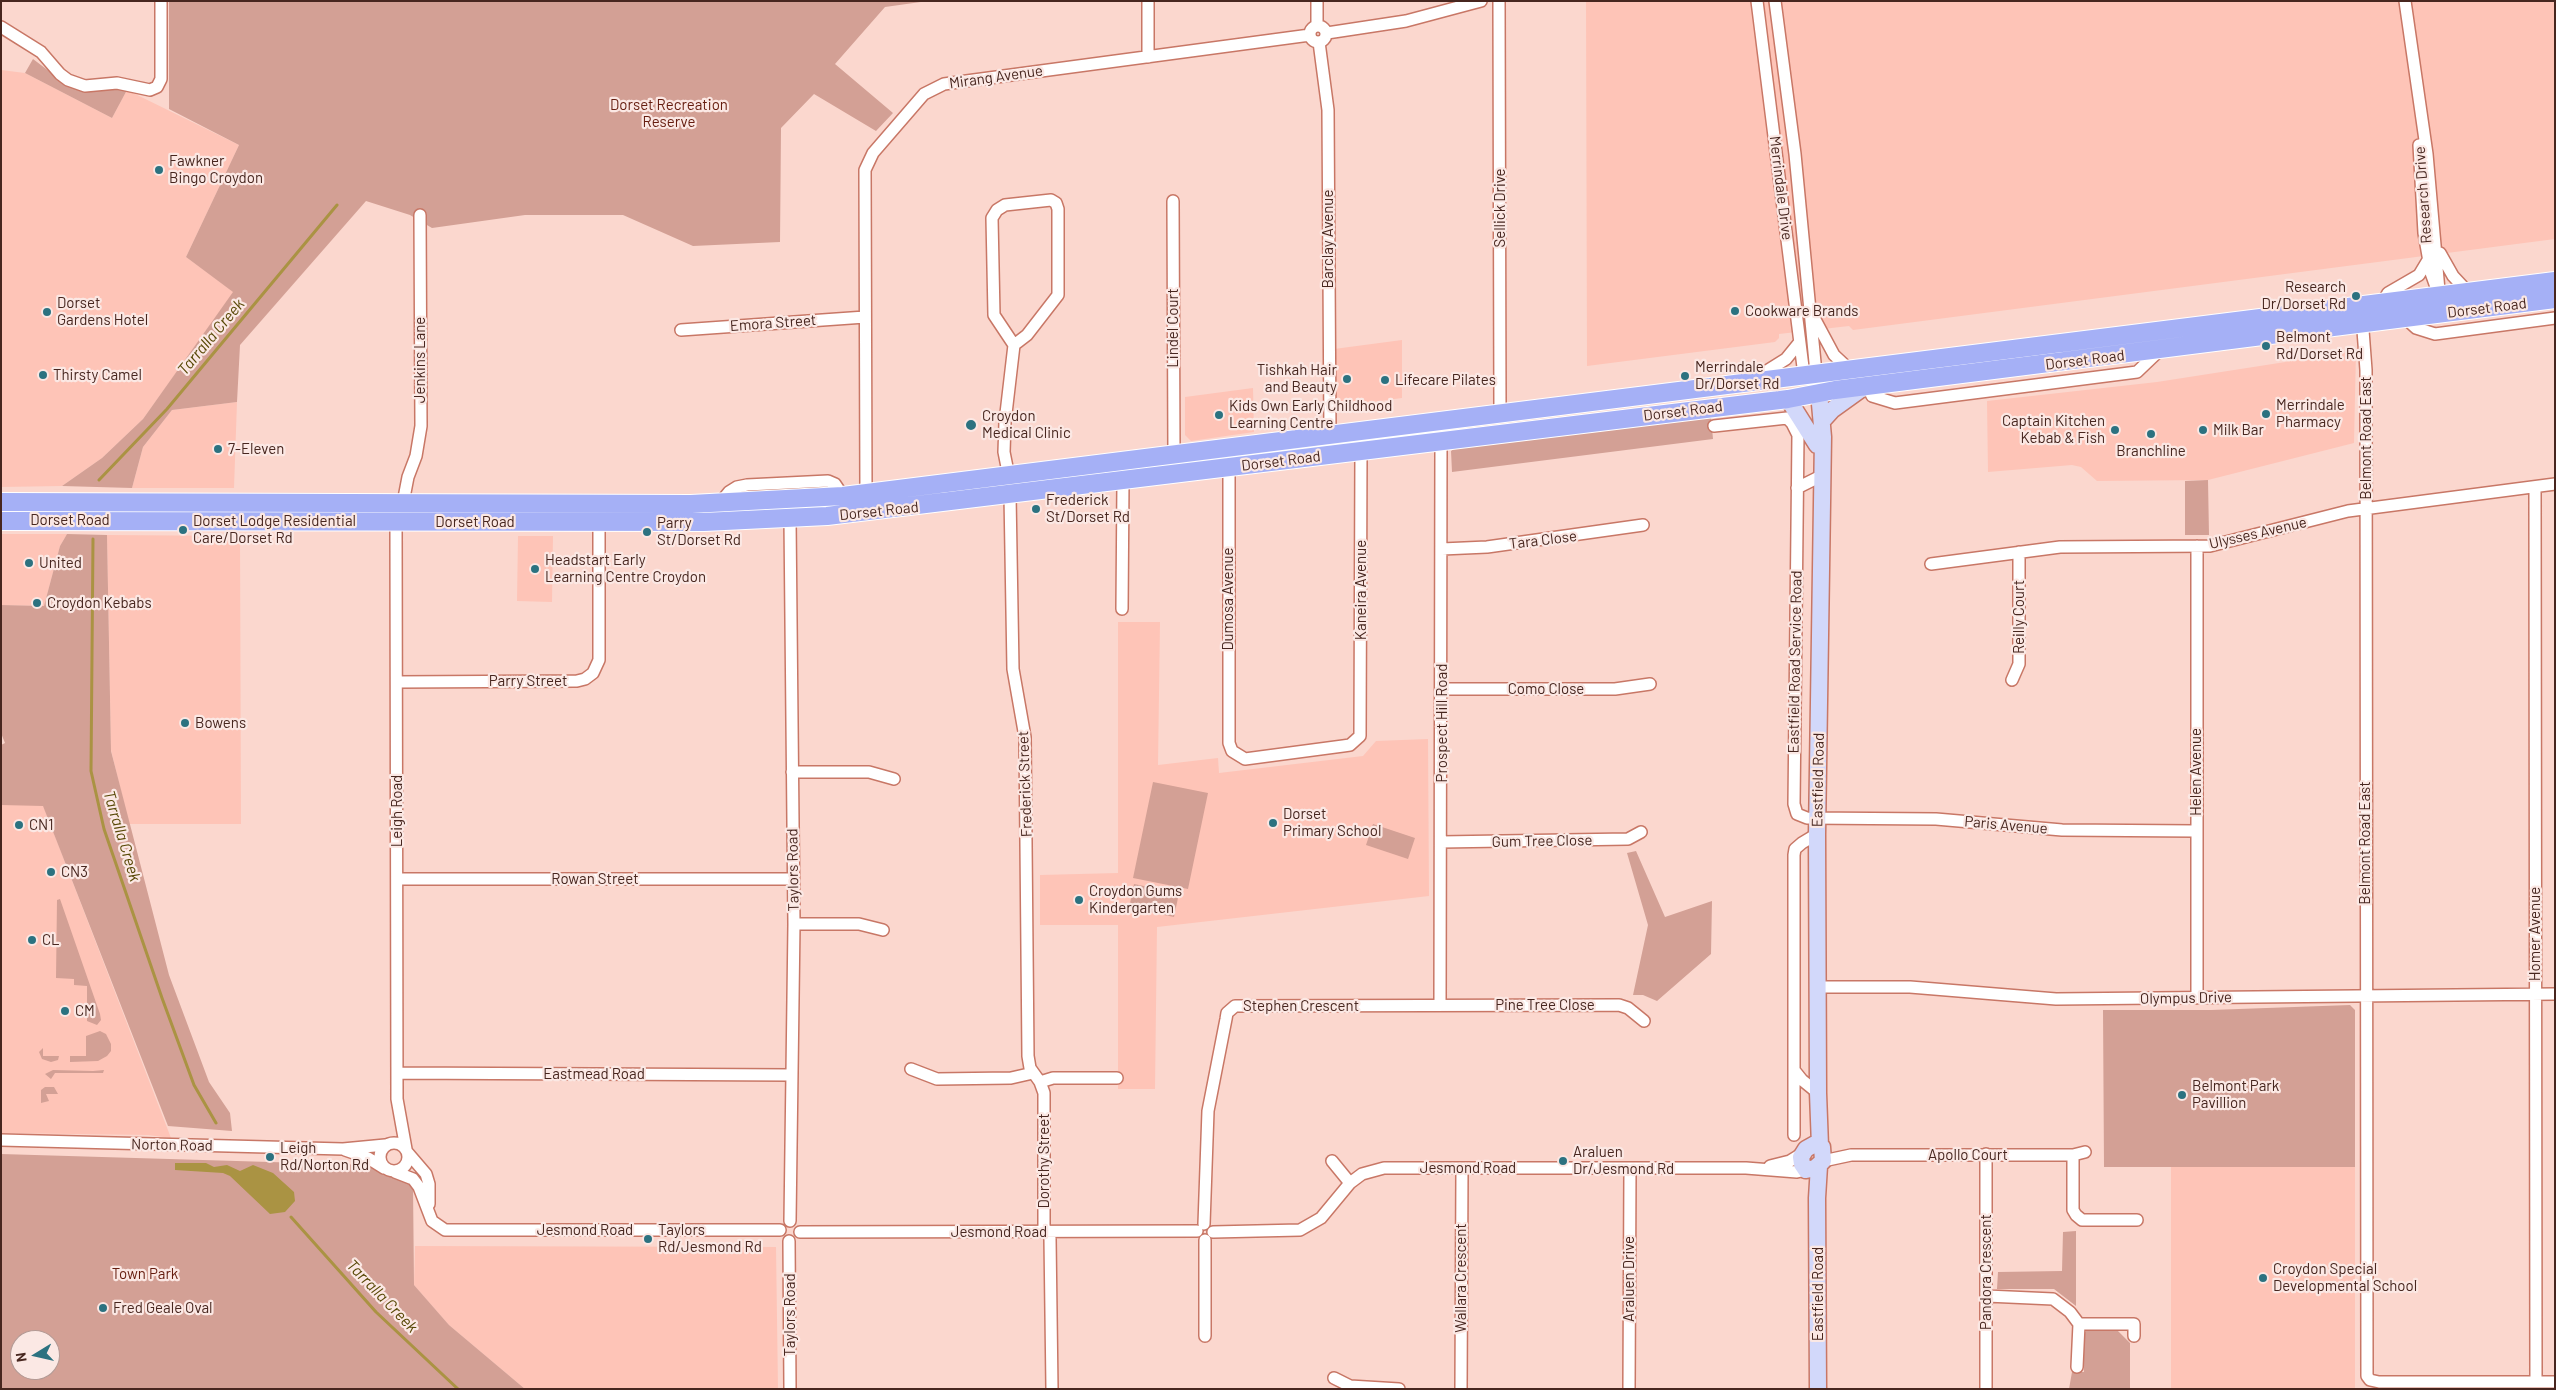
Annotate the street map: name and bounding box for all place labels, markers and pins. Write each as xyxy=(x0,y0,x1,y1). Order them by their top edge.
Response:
place label: Fawkner Bingo Croydon xyxy=(169,152,263,187)
marker: Fawkner Bingo Croydon xyxy=(153,164,165,176)
place label: Research Dr/Dorset Rd xyxy=(2262,278,2346,313)
marker: Research Dr/Dorset Rd xyxy=(2350,290,2362,302)
place label: Dorset Gardens Hotel xyxy=(57,294,148,329)
place label: Cookware Brands xyxy=(1745,302,1859,320)
marker: Cookware Brands xyxy=(1729,305,1741,317)
marker: Dorset Gardens Hotel xyxy=(41,306,53,318)
place label: Belmont Rd/Dorset Rd xyxy=(2276,328,2363,363)
marker: Belmont Rd/Dorset Rd xyxy=(2260,340,2272,352)
place label: Merrindale Dr/Dorset Rd xyxy=(1695,358,1779,393)
place label: Tishkah Hair and Beauty xyxy=(1257,361,1337,396)
place label: Thirsty Camel xyxy=(53,366,142,384)
marker: Thirsty Camel xyxy=(37,369,49,381)
marker: Merrindale Dr/Dorset Rd xyxy=(1679,370,1691,382)
place label: Lifecare Pilates xyxy=(1395,371,1496,389)
marker: Tishkah Hair and Beauty xyxy=(1341,373,1353,385)
marker: Lifecare Pilates xyxy=(1379,374,1391,386)
place label: Merrindale Pharmacy xyxy=(2276,396,2345,431)
place label: Kids Own Early Childhood Learning Centre xyxy=(1229,397,1392,432)
place label: Croydon Medical Clinic xyxy=(982,407,1071,442)
marker: Merrindale Pharmacy xyxy=(2260,408,2272,420)
marker: Kids Own Early Childhood Learning Centre xyxy=(1213,409,1225,421)
place label: Captain Kitchen Kebab & Fish xyxy=(2002,412,2105,447)
marker: Croydon Medical Clinic xyxy=(964,418,978,432)
place label: Milk Bar xyxy=(2213,421,2264,439)
marker: Captain Kitchen Kebab & Fish xyxy=(2109,424,2121,436)
marker: Milk Bar xyxy=(2197,424,2209,436)
marker: Branchline xyxy=(2145,428,2157,440)
place label: 7-Eleven xyxy=(228,440,284,458)
place label: Branchline xyxy=(2116,442,2186,460)
marker: 7-Eleven xyxy=(212,443,224,455)
place label: Frederick St/Dorset Rd xyxy=(1046,491,1130,526)
marker: Frederick St/Dorset Rd xyxy=(1030,503,1042,515)
place label: Dorset Lodge Residential Care/Dorset Rd xyxy=(193,512,356,547)
place label: Parry St/Dorset Rd xyxy=(657,514,741,549)
marker: Dorset Lodge Residential Care/Dorset Rd xyxy=(177,524,189,536)
marker: Parry St/Dorset Rd xyxy=(641,526,653,538)
place label: Headstart Early Learning Centre Croydon xyxy=(545,551,706,586)
place label: United xyxy=(39,554,82,572)
marker: United xyxy=(23,557,35,569)
marker: Headstart Early Learning Centre Croydon xyxy=(529,563,541,575)
place label: Croydon Kebabs xyxy=(47,594,152,612)
marker: Croydon Kebabs xyxy=(31,597,43,609)
place label: Bowens xyxy=(195,714,246,732)
marker: Bowens xyxy=(179,717,191,729)
place label: Dorset Primary School xyxy=(1283,805,1381,840)
place label: CN1 xyxy=(29,816,53,834)
marker: Dorset Primary School xyxy=(1267,817,1279,829)
marker: CN1 xyxy=(13,819,25,831)
place label: CN3 xyxy=(61,863,88,881)
marker: CN3 xyxy=(45,866,57,878)
place label: Croydon Gums Kindergarten xyxy=(1089,882,1182,917)
marker: Croydon Gums Kindergarten xyxy=(1073,894,1085,906)
place label: CL xyxy=(42,931,60,949)
marker: CL xyxy=(26,934,38,946)
place label: CM xyxy=(75,1002,95,1020)
marker: CM xyxy=(59,1005,71,1017)
place label: Belmont Park Pavillion xyxy=(2192,1077,2279,1112)
marker: Belmont Park Pavillion xyxy=(2176,1089,2188,1101)
place label: Leigh Rd/Norton Rd xyxy=(280,1139,369,1174)
place label: Araluen Dr/Jesmond Rd xyxy=(1573,1143,1674,1178)
marker: Leigh Rd/Norton Rd xyxy=(264,1151,276,1163)
marker: Araluen Dr/Jesmond Rd xyxy=(1557,1155,1569,1167)
place label: Taylors Rd/Jesmond Rd xyxy=(658,1221,762,1256)
marker: Taylors Rd/Jesmond Rd xyxy=(642,1233,654,1245)
place label: Croydon Special Developmental School xyxy=(2273,1260,2417,1295)
marker: Croydon Special Developmental School xyxy=(2257,1272,2269,1284)
place label: Fred Geale Oval xyxy=(113,1299,213,1317)
marker: Fred Geale Oval xyxy=(97,1302,109,1314)

